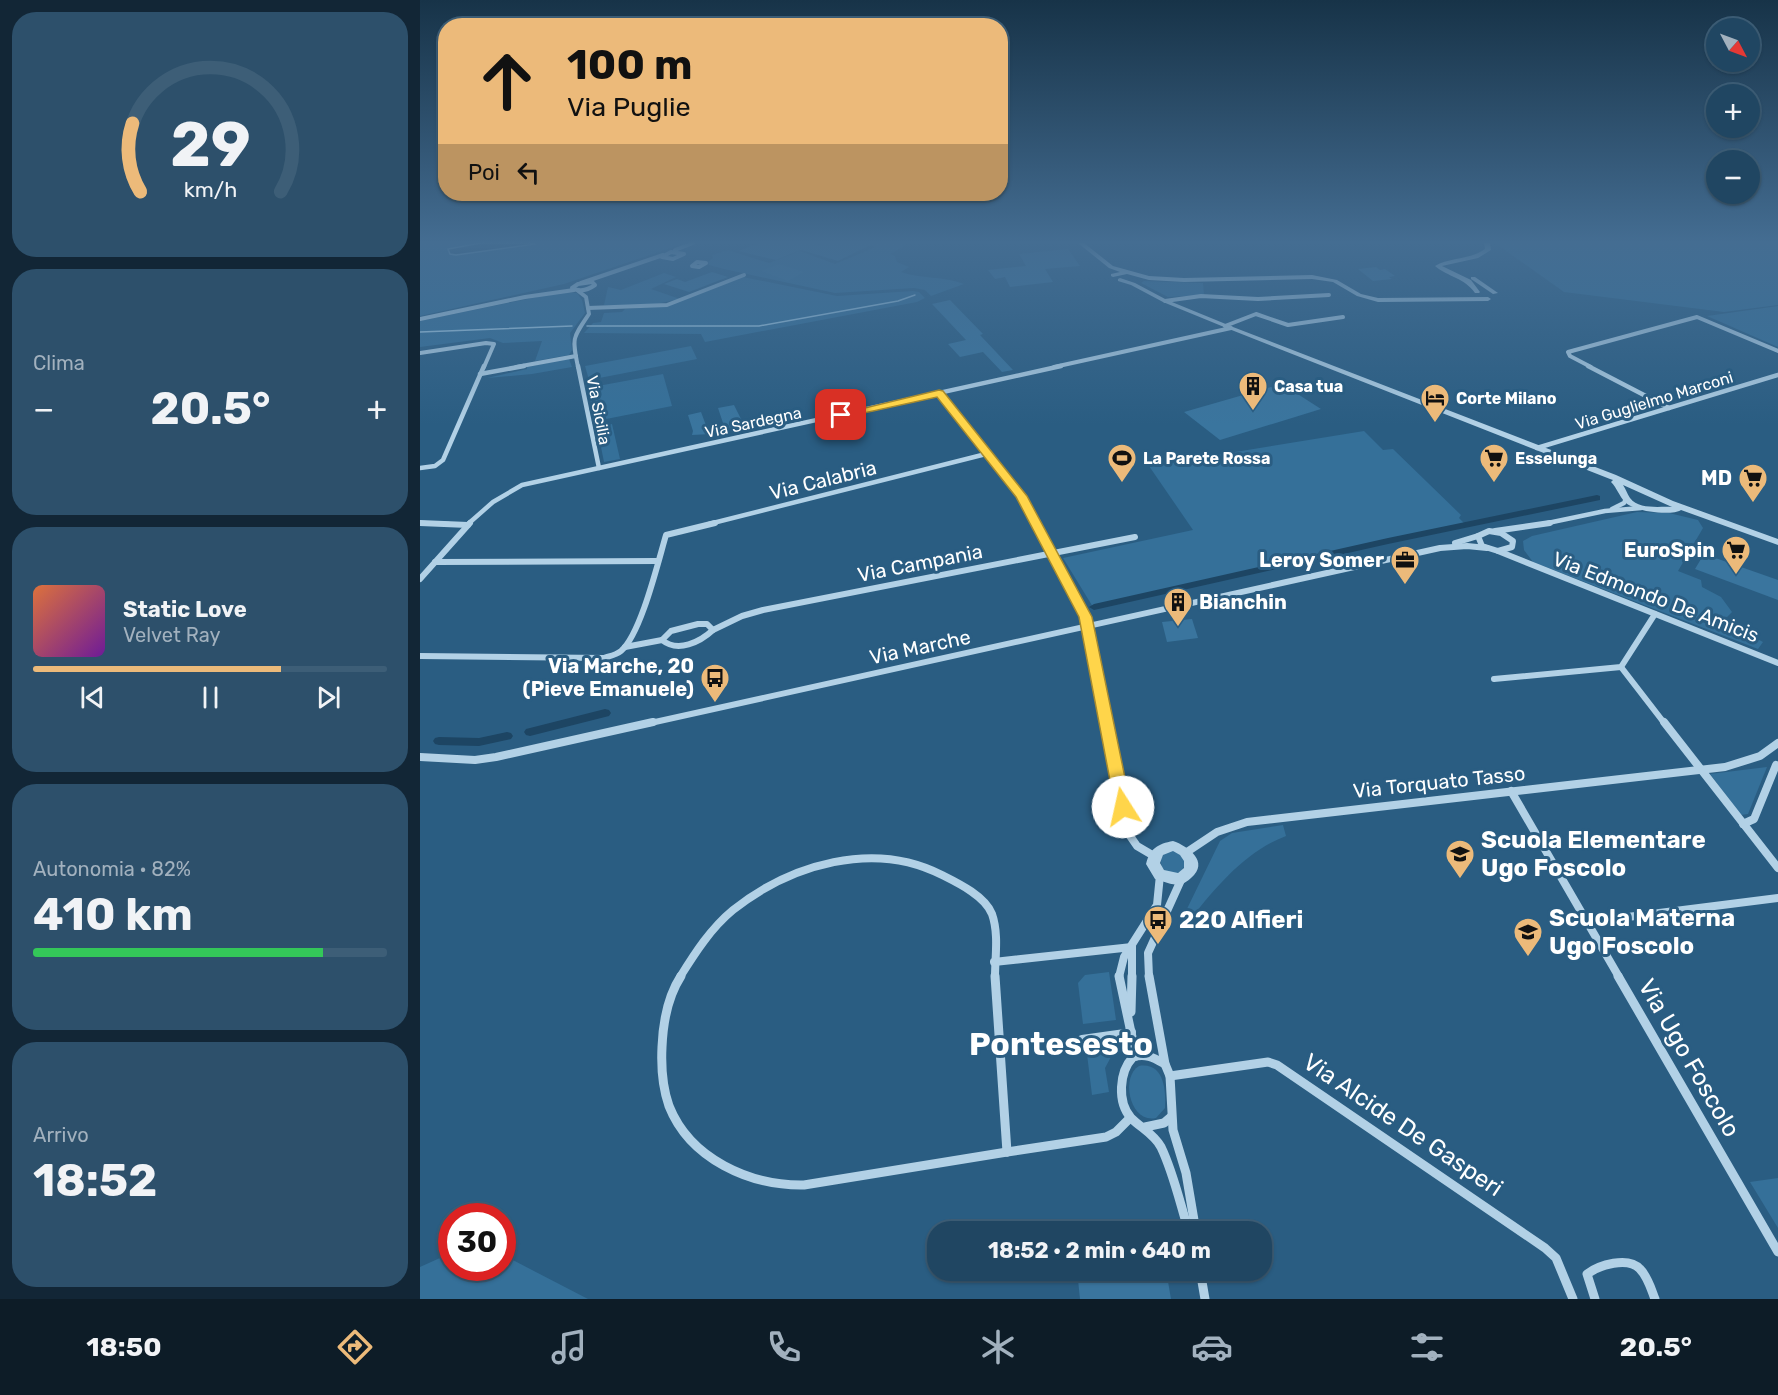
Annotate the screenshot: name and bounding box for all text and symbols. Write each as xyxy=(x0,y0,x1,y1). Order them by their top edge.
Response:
north arrow xyxy=(1706,18,1760,72)
map controls xyxy=(1706,18,1760,204)
text: 100 m xyxy=(567,40,692,90)
icon: ahead xyxy=(468,42,546,120)
button: + xyxy=(1706,84,1760,138)
text: Via Puglie xyxy=(567,91,691,123)
text: 29 xyxy=(170,108,250,182)
button: − xyxy=(1706,150,1760,204)
icon: left xyxy=(512,156,545,189)
text: Poi xyxy=(468,159,500,186)
text: km/h xyxy=(183,177,237,202)
text: Clima xyxy=(33,351,85,375)
street label: Via Guglielmo Marconi xyxy=(1573,367,1735,434)
building icon: Casa tua xyxy=(1237,370,1269,412)
street label: Via Sicilia xyxy=(582,374,615,446)
place label: Casa tua xyxy=(1274,377,1343,396)
text: 20.5° xyxy=(151,382,270,435)
hotel icon: Corte Milano xyxy=(1419,382,1451,424)
text: − xyxy=(33,389,54,428)
text: + xyxy=(366,389,387,428)
pin xyxy=(815,389,866,440)
place label: Corte Milano xyxy=(1456,389,1557,408)
icon: arrive xyxy=(824,398,857,431)
street label: Via Sardegna xyxy=(703,403,803,442)
sports icon: La Parete Rossa xyxy=(1106,442,1138,484)
supermarket icon: Esselunga xyxy=(1478,442,1510,484)
place label: La Parete Rossa xyxy=(1143,449,1270,468)
place label: Esselunga xyxy=(1515,449,1597,468)
street label: Via Calabria xyxy=(767,455,879,505)
supermarket icon: MD xyxy=(1737,462,1769,504)
place label: MD xyxy=(1701,466,1732,490)
supermarket icon: EuroSpin xyxy=(1720,534,1752,576)
place label: EuroSpin xyxy=(1624,538,1715,562)
street label: Via Campania xyxy=(855,539,985,587)
office icon: Leroy Somer xyxy=(1389,544,1421,586)
street label: Via Edmondo De Amicis xyxy=(1550,547,1762,647)
place label: Leroy Somer xyxy=(1259,548,1384,572)
building icon: Bianchin xyxy=(1162,586,1194,628)
place label: Bianchin xyxy=(1199,590,1287,614)
text: Static Love xyxy=(123,596,247,623)
text: Velvet Ray xyxy=(123,623,221,647)
street label: Via Marche xyxy=(867,625,973,669)
place label: Via Marche, 20 (Pieve Emanuele) xyxy=(523,654,694,701)
bus stop icon: Via Marche, 20 (Pieve Emanuele) xyxy=(699,662,731,704)
icon: previous xyxy=(76,681,109,714)
icon: pause xyxy=(194,681,227,714)
icon: next xyxy=(312,681,345,714)
street label: Via Torquato Tasso xyxy=(1352,761,1526,803)
position arrow xyxy=(1091,775,1155,839)
place label: Scuola Elementare Ugo Foscolo xyxy=(1481,826,1706,882)
school or university icon: Scuola Elementare Ugo Foscolo xyxy=(1444,838,1476,880)
text: Autonomia · 82% xyxy=(33,857,191,881)
text: 410 km xyxy=(33,888,193,941)
bus stop icon: 220 Alfieri xyxy=(1142,904,1174,946)
place label: Scuola Materna Ugo Foscolo xyxy=(1549,904,1735,960)
place label: 220 Alfieri xyxy=(1179,906,1303,934)
school or university icon: Scuola Materna Ugo Foscolo xyxy=(1512,916,1544,958)
street label: Via Ugo Foscolo xyxy=(1632,974,1746,1142)
district label: Pontesesto xyxy=(969,1025,1153,1063)
street label: Via Alcide De Gasperi xyxy=(1298,1048,1508,1202)
text: Arrivo xyxy=(33,1123,89,1147)
text: 18:52 xyxy=(33,1154,157,1207)
speed limit sign: 30 xyxy=(438,1203,516,1281)
text: 18:52 · 2 min · 640 m xyxy=(988,1237,1211,1264)
icon: directions xyxy=(334,1326,376,1368)
icon: music xyxy=(548,1326,590,1368)
icon: phone xyxy=(763,1326,805,1368)
icon: climate xyxy=(977,1326,1019,1368)
icon: car xyxy=(1191,1326,1233,1368)
icon: filters xyxy=(1406,1326,1448,1368)
text: 18:50 xyxy=(86,1331,162,1363)
text: 20.5° xyxy=(1620,1331,1692,1363)

